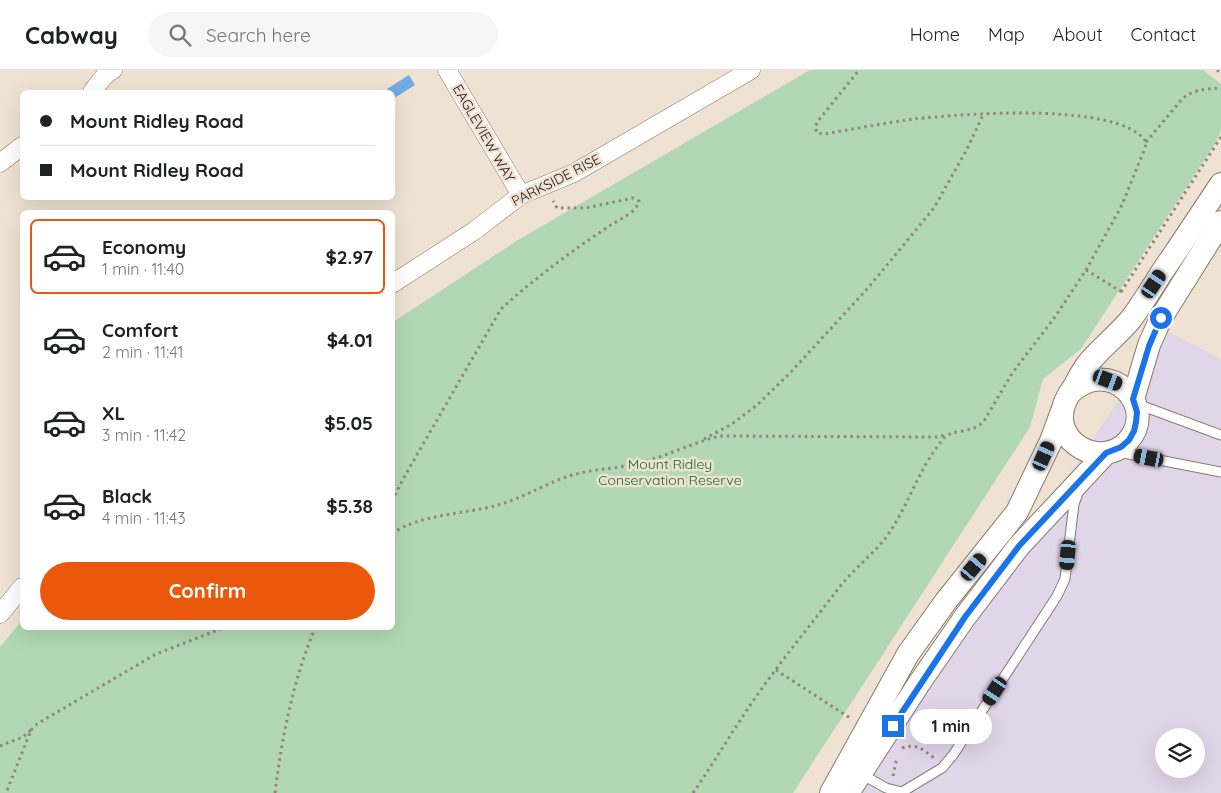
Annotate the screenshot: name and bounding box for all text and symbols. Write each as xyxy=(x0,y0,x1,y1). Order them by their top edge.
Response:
search box xyxy=(148,12,498,57)
text: Cabway xyxy=(25,20,118,50)
icon: search xyxy=(166,21,194,49)
text: Search here xyxy=(206,23,311,47)
text: Home xyxy=(910,23,960,46)
text: Map xyxy=(988,23,1025,46)
text: About xyxy=(1053,23,1103,46)
text: Contact xyxy=(1131,23,1196,46)
street label: EAGLEVIEW WAY xyxy=(449,81,519,185)
text: Mount Ridley Road xyxy=(70,109,244,133)
street label: PARKSIDE RISE xyxy=(508,150,604,210)
text: Mount Ridley Road xyxy=(70,158,244,182)
icon: car xyxy=(42,234,87,279)
text: Economy xyxy=(102,235,186,259)
text: $2.97 xyxy=(325,245,373,269)
text: 1 min · 11:40 xyxy=(102,259,184,279)
car xyxy=(1139,267,1168,301)
route start xyxy=(1150,307,1172,329)
icon: car xyxy=(42,317,87,362)
text: Comfort xyxy=(102,318,179,342)
text: $4.01 xyxy=(327,328,373,352)
text: 2 min · 11:41 xyxy=(102,342,183,362)
car xyxy=(1091,368,1124,392)
icon: car xyxy=(42,400,87,445)
text: XL xyxy=(102,401,125,425)
text: $5.05 xyxy=(324,411,373,435)
text: 3 min · 11:42 xyxy=(102,425,186,445)
car xyxy=(1031,439,1056,473)
car xyxy=(1132,448,1165,468)
park label: Mount Ridley Conservation Reserve xyxy=(598,455,742,489)
icon: car xyxy=(42,483,87,528)
text: Black xyxy=(102,484,152,508)
text: $5.38 xyxy=(326,494,373,518)
text: 4 min · 11:43 xyxy=(102,508,186,528)
car xyxy=(1059,539,1076,571)
car xyxy=(958,551,989,583)
button: Confirm xyxy=(40,562,375,620)
car xyxy=(980,674,1009,708)
callout: 1 min xyxy=(910,708,993,744)
route end xyxy=(882,715,904,737)
text: 1 min xyxy=(932,716,970,736)
map controls xyxy=(1155,728,1205,778)
button: layers xyxy=(1155,728,1205,778)

